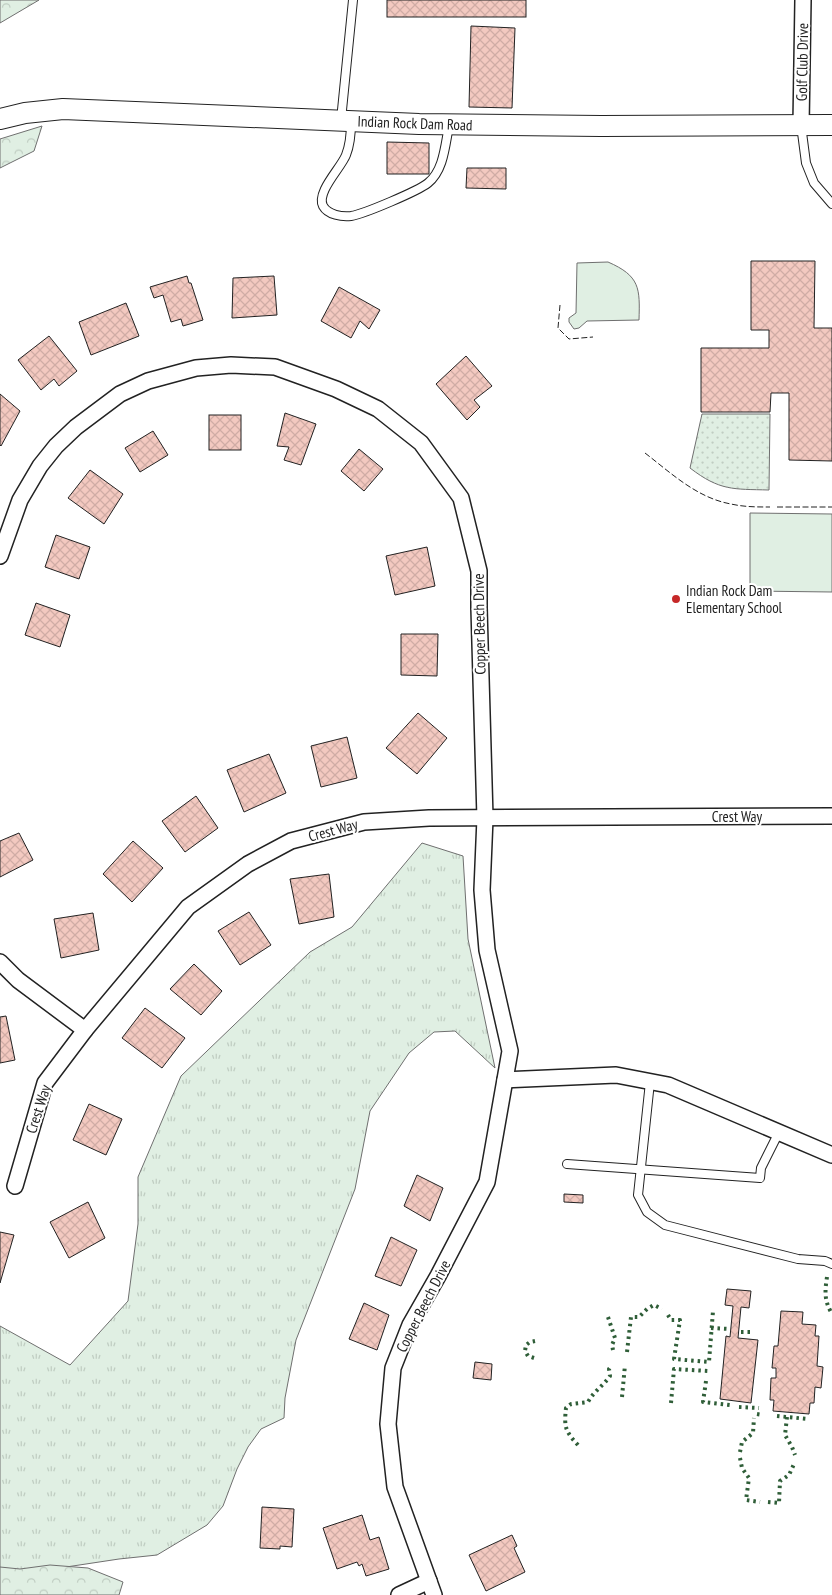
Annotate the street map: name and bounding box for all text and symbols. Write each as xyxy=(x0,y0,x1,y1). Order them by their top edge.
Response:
street label: Golf Club Drive xyxy=(792,23,812,101)
street label: Indian Rock Dam Road xyxy=(357,111,473,135)
street label: Copper Beech Drive xyxy=(469,573,489,675)
place label: Indian Rock Dam Elementary School xyxy=(686,581,783,617)
marker: Indian Rock Dam Elementary School xyxy=(670,593,682,605)
street label: Crest Way xyxy=(712,807,763,826)
street label: Crest Way xyxy=(306,814,360,846)
street label: Crest Way xyxy=(21,1082,55,1136)
street label: Copper Beech Drive xyxy=(392,1257,454,1355)

